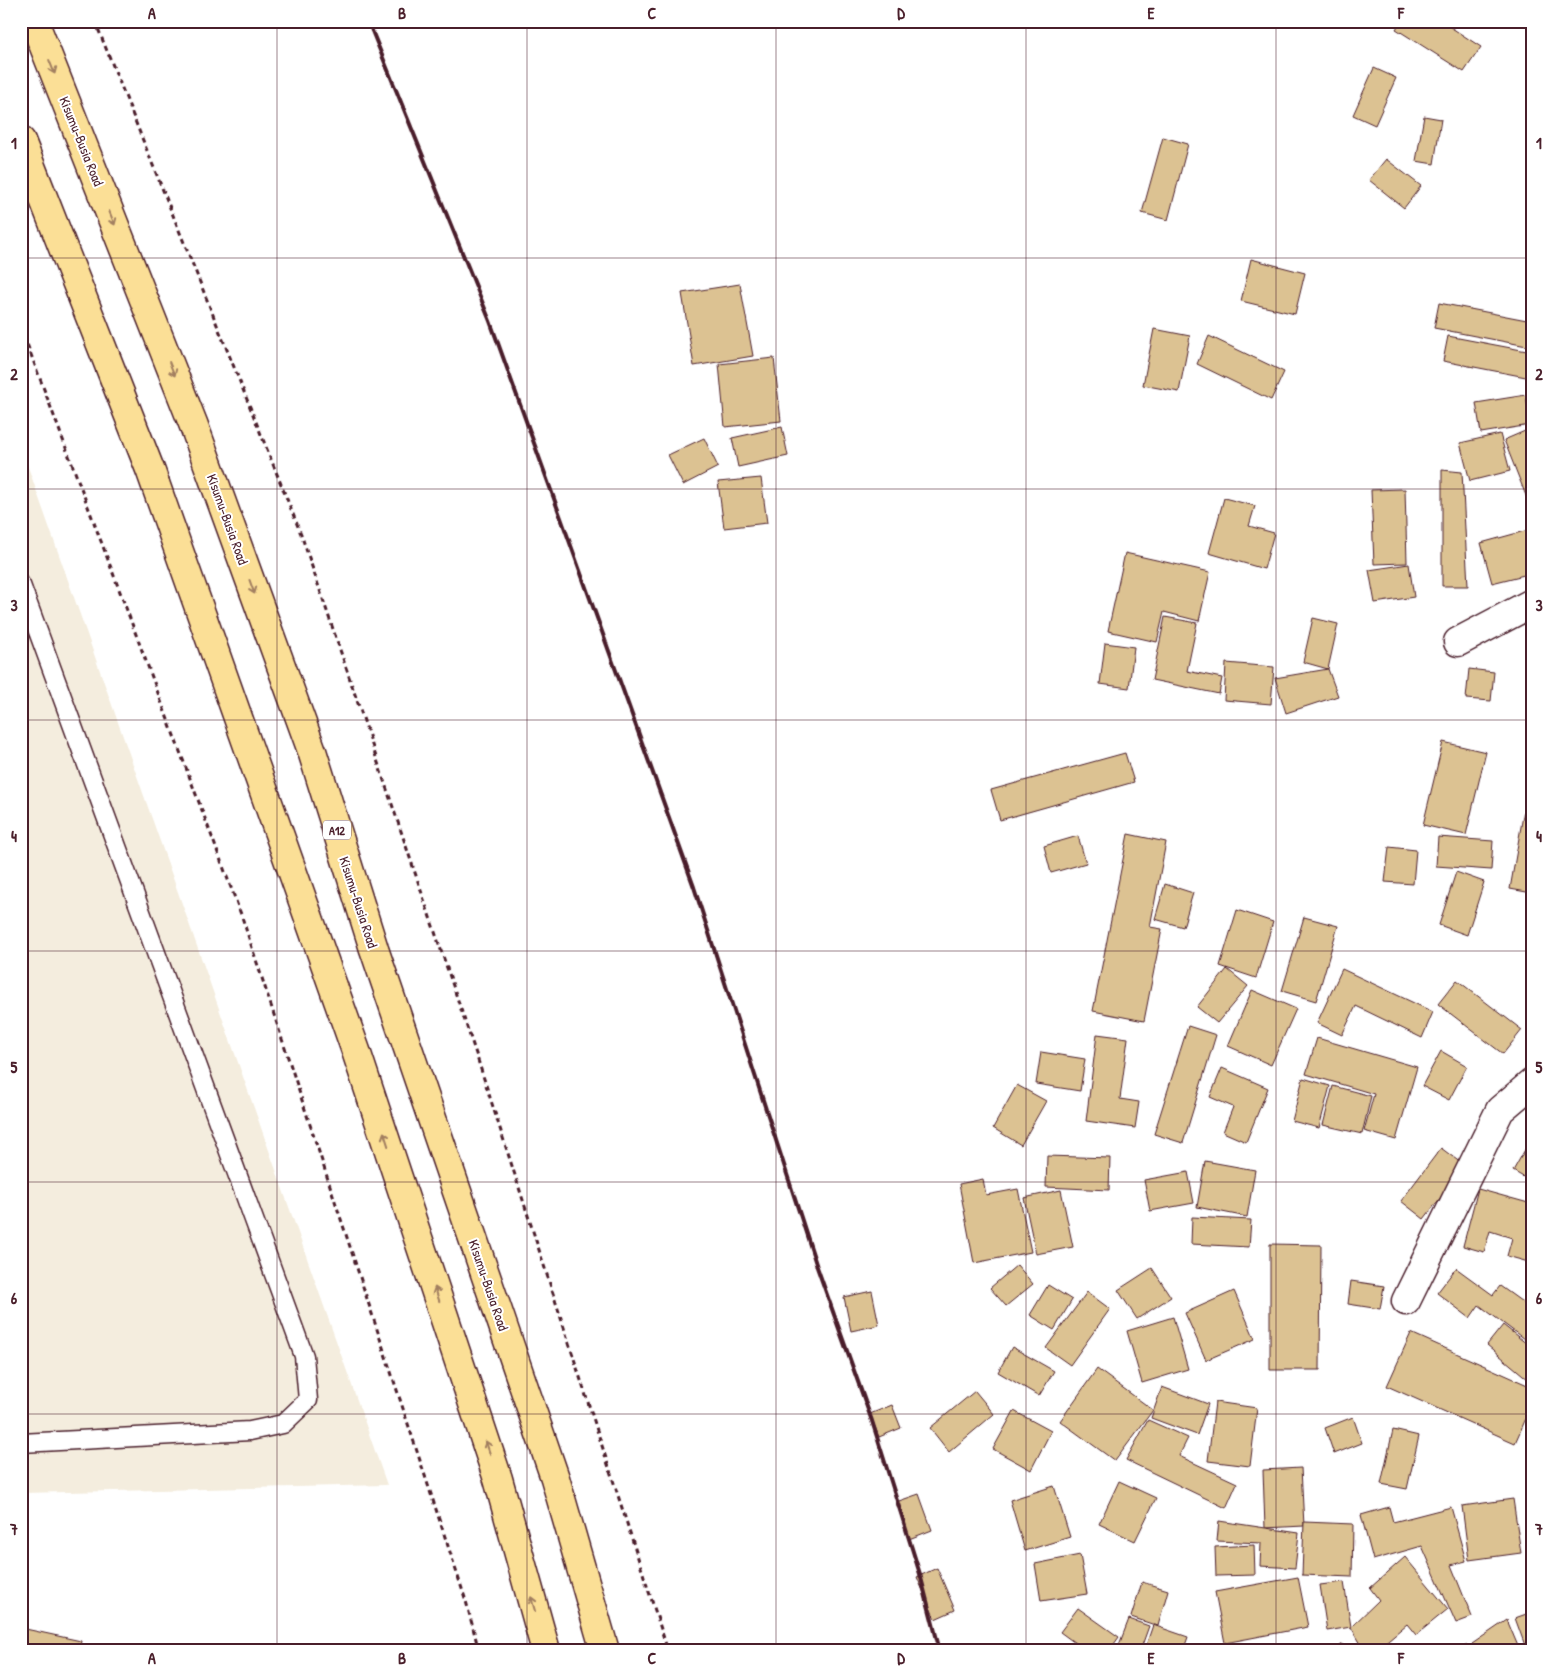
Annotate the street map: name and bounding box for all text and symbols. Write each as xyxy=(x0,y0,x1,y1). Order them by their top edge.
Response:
text: A xyxy=(148,2,156,24)
text: B xyxy=(398,2,406,24)
text: C xyxy=(648,2,657,24)
text: D xyxy=(897,2,905,24)
text: E xyxy=(1147,2,1155,24)
text: F xyxy=(1397,2,1405,24)
one-way arrow xyxy=(48,58,57,74)
street label: Kisumu-Busia Road xyxy=(55,93,109,189)
text: 1 xyxy=(11,132,17,154)
text: 1 xyxy=(1536,132,1542,154)
one-way arrow xyxy=(108,210,117,225)
one-way arrow xyxy=(167,361,177,376)
text: 2 xyxy=(10,363,18,385)
text: 2 xyxy=(1535,363,1543,385)
street label: Kisumu-Busia Road xyxy=(203,471,253,567)
one-way arrow xyxy=(248,579,257,594)
text: 3 xyxy=(10,594,18,616)
text: 3 xyxy=(1535,594,1543,616)
road number: A12 xyxy=(323,820,351,840)
text: 4 xyxy=(11,825,17,847)
text: 4 xyxy=(1536,825,1542,847)
street label: Kisumu-Busia Road xyxy=(335,854,383,951)
text: 5 xyxy=(11,1056,18,1078)
text: 5 xyxy=(1536,1056,1543,1078)
one-way arrow xyxy=(380,1132,390,1148)
street label: Kisumu-Busia Road xyxy=(465,1237,514,1334)
one-way arrow xyxy=(431,1286,441,1302)
text: 6 xyxy=(11,1287,18,1309)
text: 6 xyxy=(1536,1287,1543,1309)
one-way arrow xyxy=(483,1441,492,1456)
text: 7 xyxy=(9,1518,18,1540)
text: 7 xyxy=(1534,1518,1543,1540)
one-way arrow xyxy=(528,1596,538,1612)
text: A xyxy=(148,1647,156,1669)
text: B xyxy=(398,1647,406,1669)
text: C xyxy=(648,1647,657,1669)
text: D xyxy=(897,1647,905,1669)
text: E xyxy=(1147,1647,1155,1669)
text: F xyxy=(1397,1647,1405,1669)

